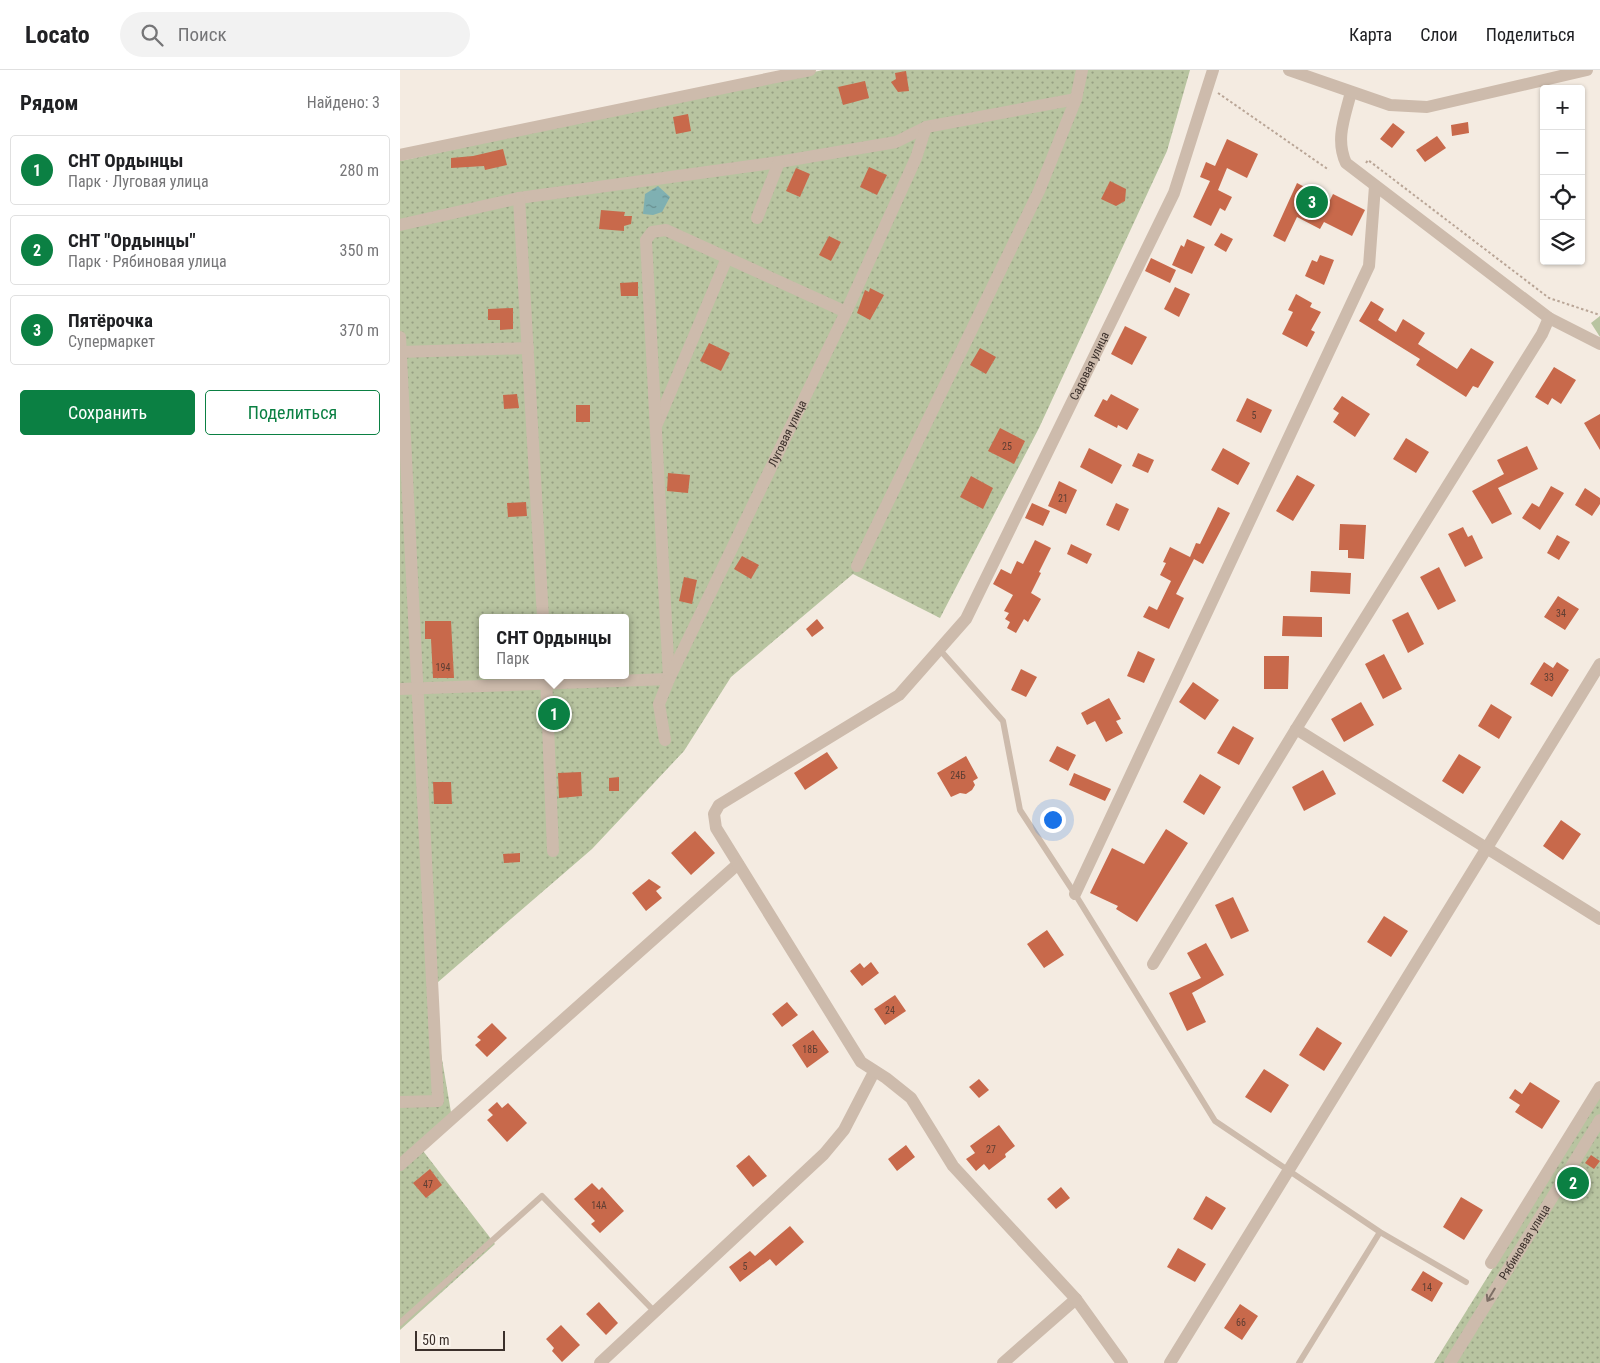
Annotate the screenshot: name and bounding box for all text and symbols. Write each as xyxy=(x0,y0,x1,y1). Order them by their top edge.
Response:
search box xyxy=(120,12,470,57)
text: Locato xyxy=(25,21,90,49)
icon: search xyxy=(138,21,166,49)
text: Поиск xyxy=(178,23,227,46)
text: Карта xyxy=(1349,24,1392,45)
text: Слои xyxy=(1420,24,1458,45)
text: Поделиться xyxy=(1486,24,1575,45)
map controls xyxy=(1540,85,1585,265)
button: + xyxy=(1540,85,1585,130)
text: Рядом xyxy=(20,91,79,115)
text: Найдено: 3 xyxy=(307,93,380,112)
button: − xyxy=(1540,130,1585,175)
text: СНТ Ордынцы xyxy=(68,149,183,172)
text: 1 xyxy=(33,161,41,180)
text: 280 m xyxy=(340,161,379,180)
text: Парк · Луговая улица xyxy=(68,172,209,191)
button: locate xyxy=(1540,175,1585,220)
pin: 3 xyxy=(1296,183,1328,221)
button: layers xyxy=(1540,220,1585,265)
text: СНТ "Ордынцы" xyxy=(68,229,196,252)
text: 2 xyxy=(33,241,41,260)
text: 350 m xyxy=(340,241,379,260)
text: Парк · Рябиновая улица xyxy=(68,252,227,271)
text: Пятёрочка xyxy=(68,309,153,332)
text: 3 xyxy=(33,321,41,340)
text: 370 m xyxy=(340,321,379,340)
street label: Садовая улица xyxy=(1067,329,1112,403)
text: Супермаркет xyxy=(68,332,155,351)
button: Сохранить xyxy=(20,390,195,435)
button: Поделиться xyxy=(205,390,380,435)
street label: Луговая улица xyxy=(765,398,810,469)
house number: 5 xyxy=(1252,410,1257,421)
house number: 25 xyxy=(1002,441,1012,452)
house number: 21 xyxy=(1058,493,1068,504)
house number: 34 xyxy=(1556,608,1566,619)
popup xyxy=(479,614,629,679)
text: СНТ Ордынцы xyxy=(496,626,612,649)
text: Парк xyxy=(496,649,529,668)
house number: 194 xyxy=(436,662,450,673)
house number: 33 xyxy=(1544,672,1554,683)
pin: 1 xyxy=(538,695,570,733)
house number: 24Б xyxy=(950,770,966,781)
your location xyxy=(1040,807,1066,833)
house number: 24 xyxy=(885,1005,895,1016)
house number: 18Б xyxy=(802,1044,818,1055)
house number: 27 xyxy=(986,1144,996,1155)
pin: 2 xyxy=(1557,1164,1589,1202)
house number: 47 xyxy=(423,1179,433,1190)
house number: 14А xyxy=(591,1200,607,1211)
street label: Рябиновая улица xyxy=(1496,1202,1553,1282)
house number: 5 xyxy=(743,1261,748,1272)
house number: 14 xyxy=(1422,1282,1432,1293)
one-way arrow xyxy=(1486,1287,1496,1301)
house number: 66 xyxy=(1236,1317,1246,1328)
scale bar xyxy=(415,1328,505,1351)
text: 50 m xyxy=(422,1332,450,1348)

